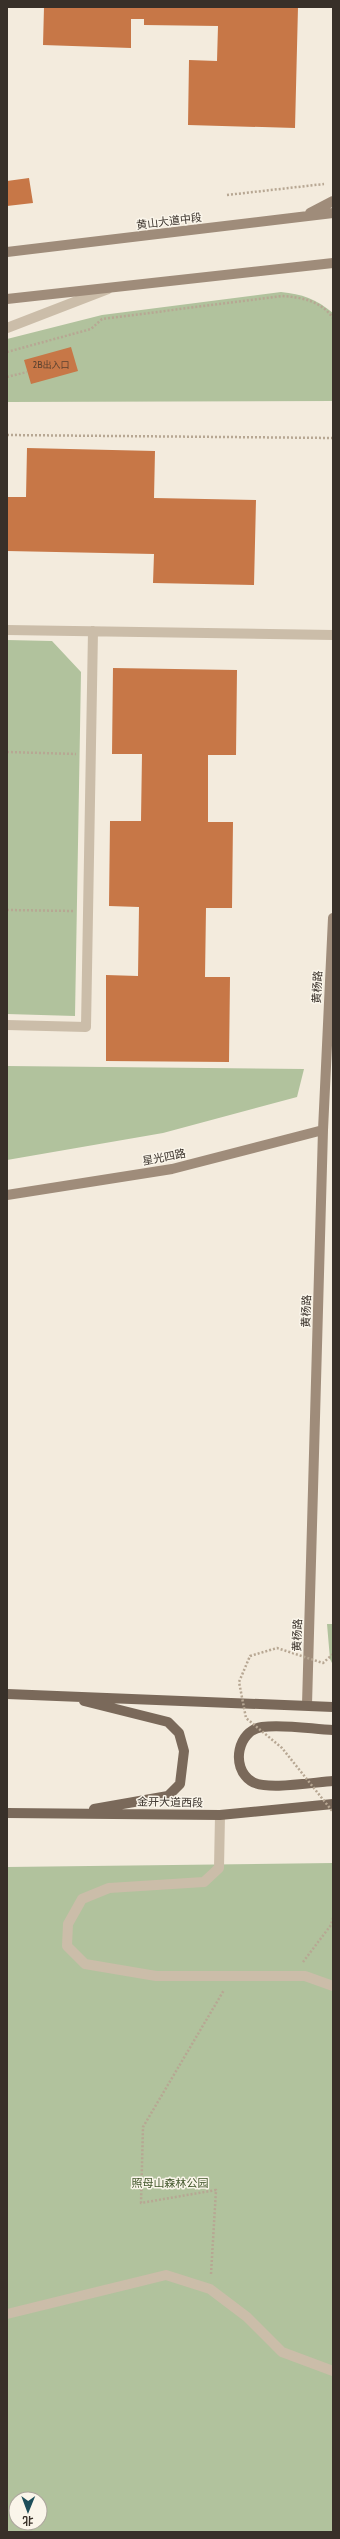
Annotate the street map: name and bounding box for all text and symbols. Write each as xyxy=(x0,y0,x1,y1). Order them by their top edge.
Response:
street label: 黄山大道中段 xyxy=(135,210,203,232)
house number: 2B出入口 xyxy=(32,359,70,370)
street label: 黄杨路 xyxy=(309,970,325,1004)
street label: 星光四路 xyxy=(141,1146,187,1168)
street label: 黄杨路 xyxy=(298,1294,314,1328)
street label: 黄杨路 xyxy=(289,1618,305,1652)
street label: 金开大道西段 xyxy=(137,1794,203,1810)
park label: 照母山森林公园 xyxy=(132,2176,209,2190)
north arrow xyxy=(8,2491,48,2531)
text: 北 xyxy=(22,2514,33,2528)

